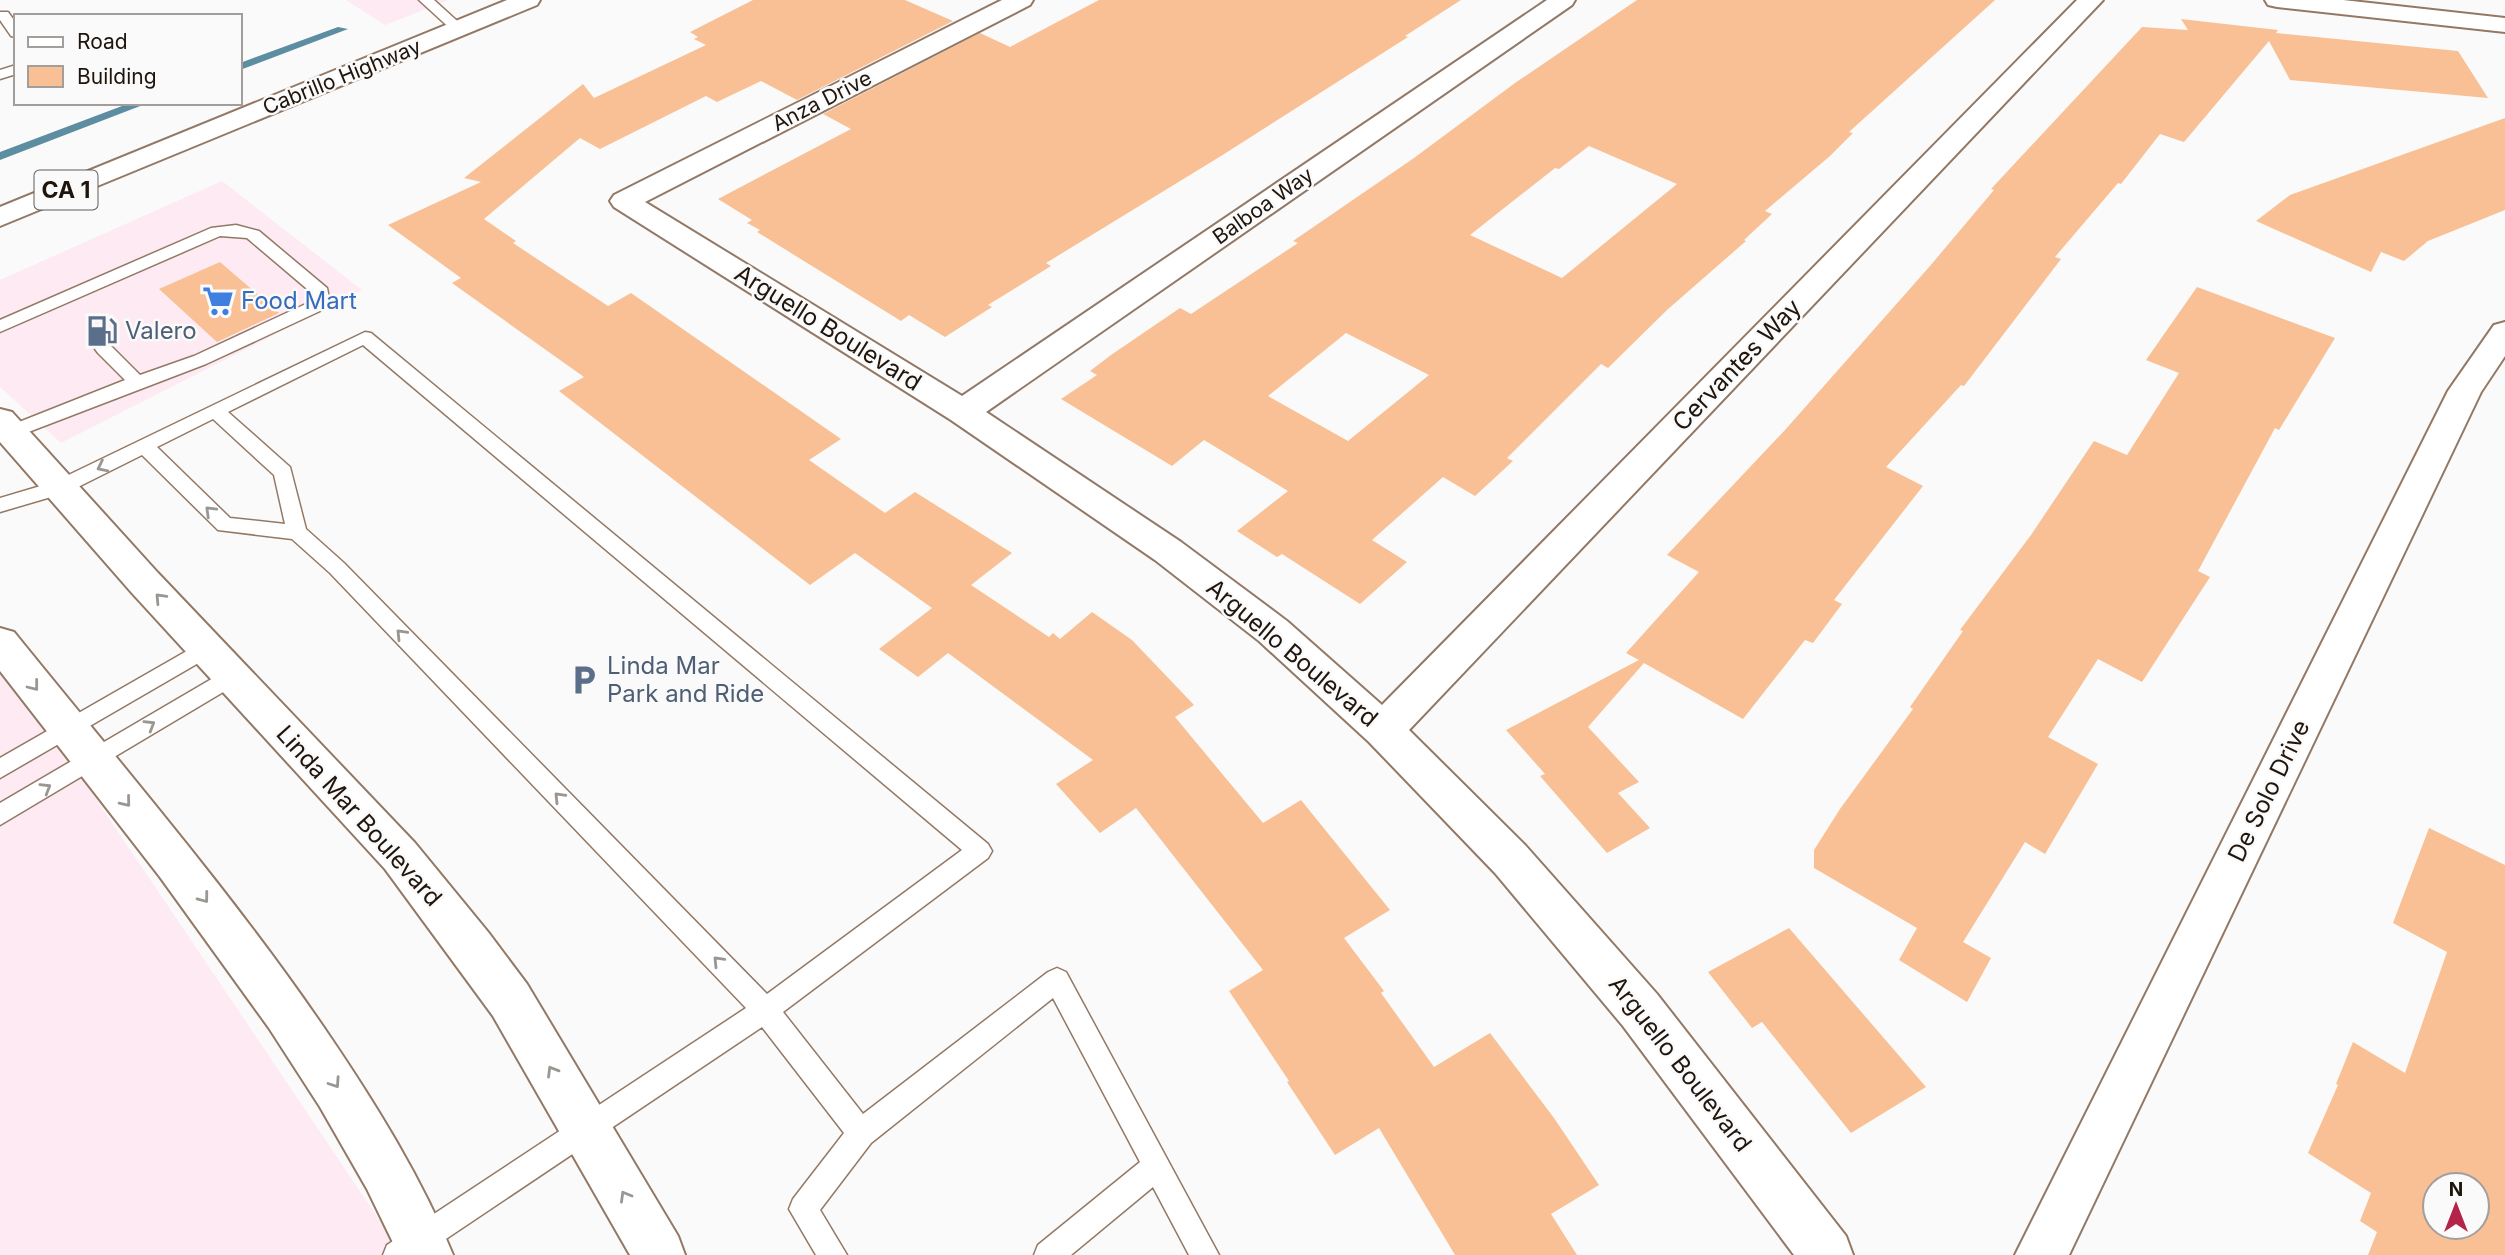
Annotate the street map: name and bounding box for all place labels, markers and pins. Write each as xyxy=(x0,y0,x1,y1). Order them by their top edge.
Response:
supermarket icon: Food Mart xyxy=(201,284,235,318)
place label: Food Mart xyxy=(241,286,357,315)
fuel station icon: Valero xyxy=(85,314,119,348)
place label: Valero xyxy=(125,316,197,345)
place label: Linda Mar Park and Ride xyxy=(607,651,764,708)
parking icon: Linda Mar Park and Ride xyxy=(567,663,601,697)

